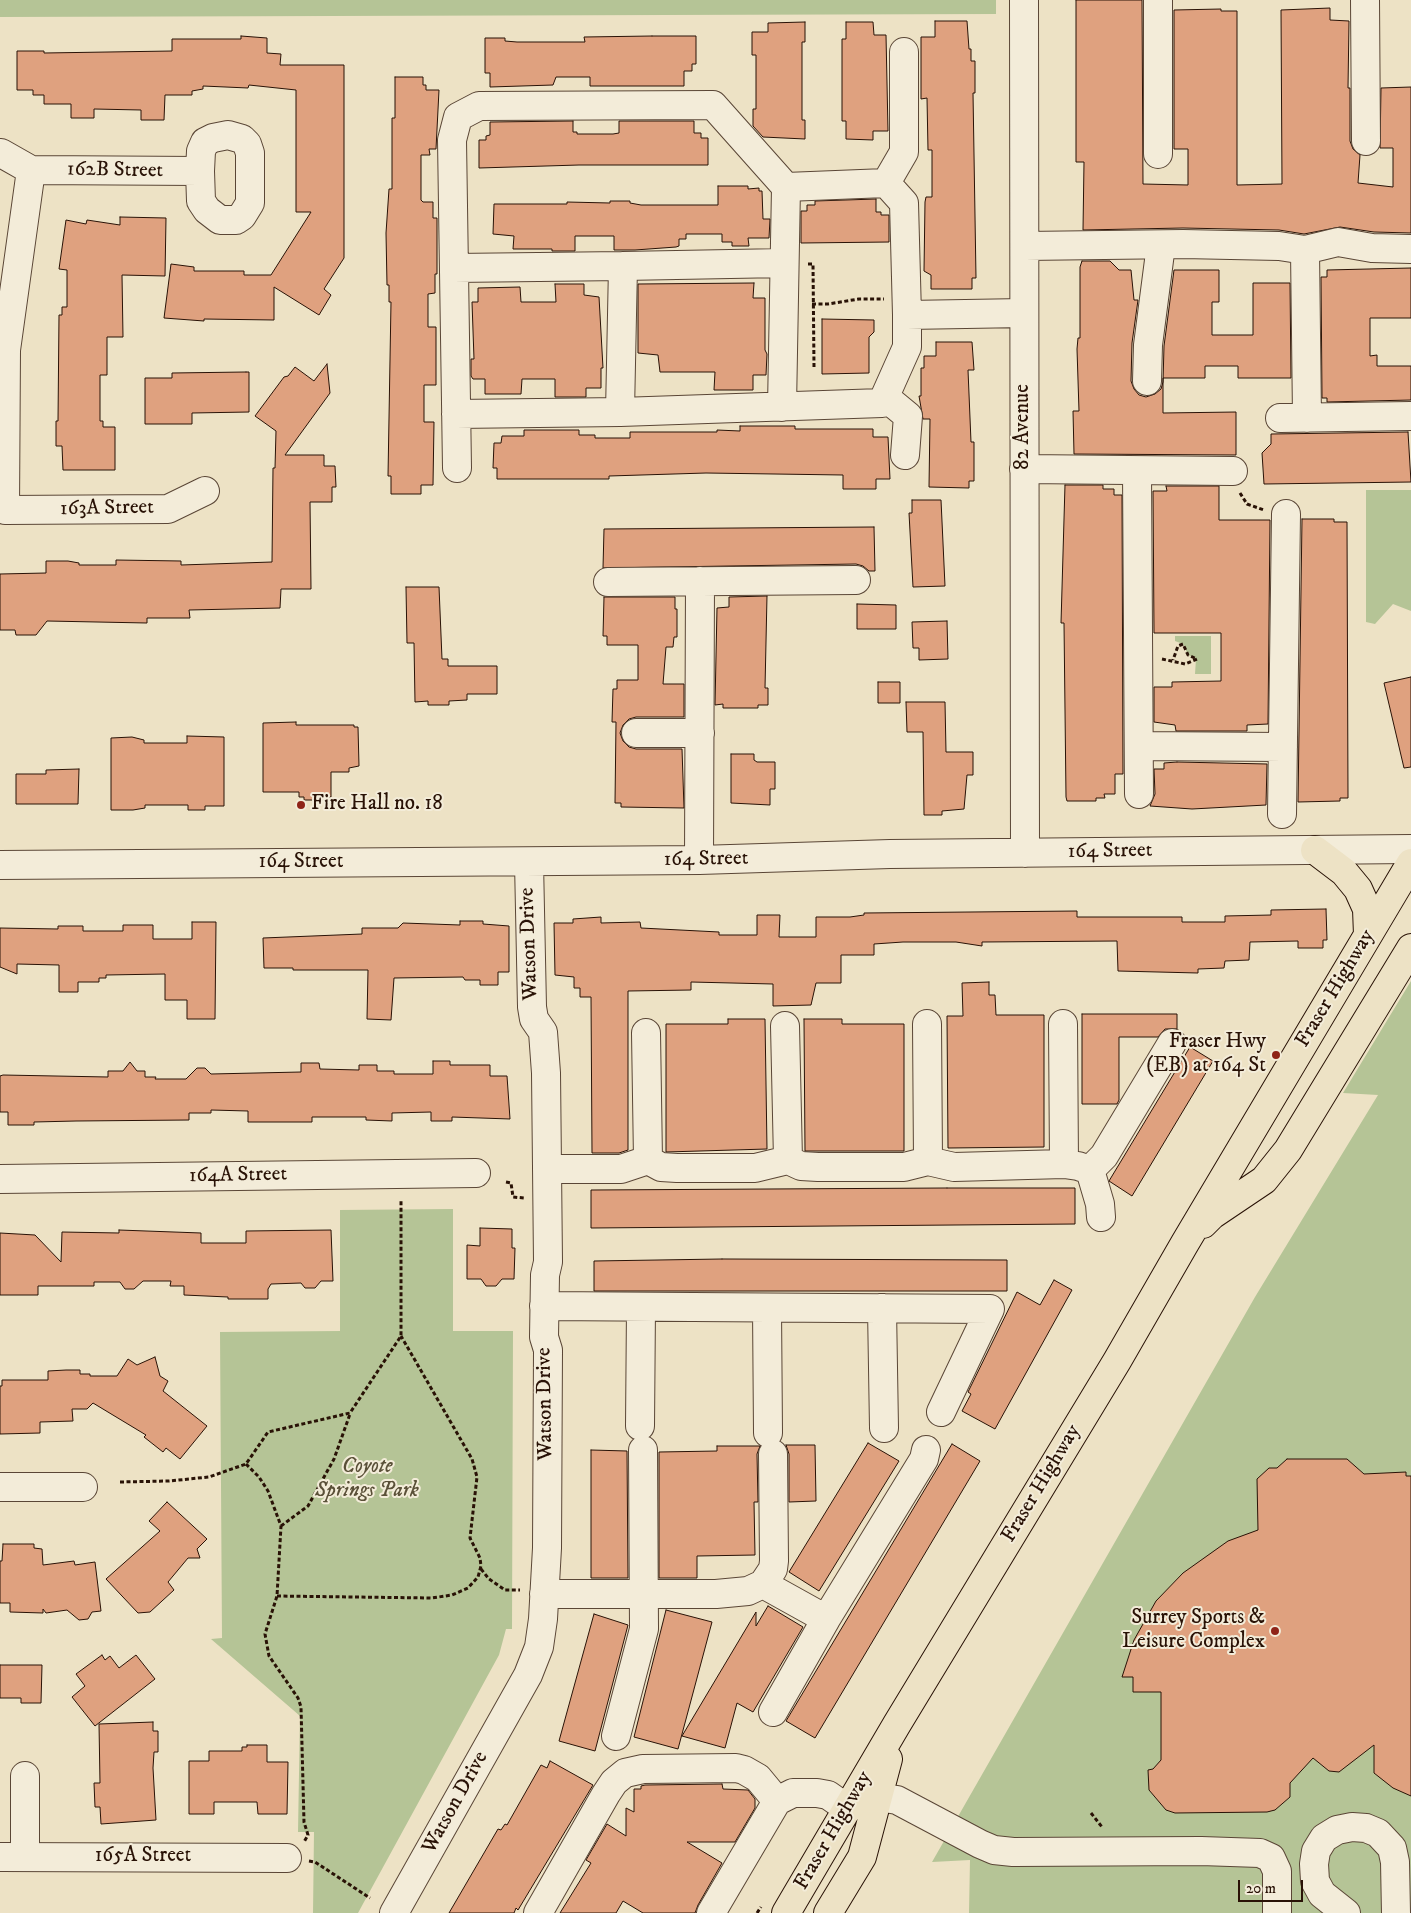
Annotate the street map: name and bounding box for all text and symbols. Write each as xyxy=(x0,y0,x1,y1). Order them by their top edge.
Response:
street label: 162B Street xyxy=(67,158,163,184)
street label: 82 Avenue xyxy=(1011,384,1037,470)
street label: 163A Street xyxy=(60,496,154,522)
place label: Fire Hall no. 18 xyxy=(311,792,443,818)
marker: Fire Hall no. 18 xyxy=(295,799,307,811)
street label: 164 Street xyxy=(1067,839,1153,865)
street label: 164 Street xyxy=(663,847,749,873)
street label: 164 Street xyxy=(259,850,343,876)
street label: Watson Drive xyxy=(515,887,545,1001)
street label: Fraser Highway xyxy=(1291,926,1381,1052)
place label: Fraser Hwy (EB) at 164 St xyxy=(1146,1030,1266,1080)
marker: Fraser Hwy (EB) at 164 St xyxy=(1270,1049,1282,1061)
street label: 164A Street xyxy=(189,1163,287,1189)
street label: Watson Drive xyxy=(532,1347,560,1461)
street label: Fraser Highway xyxy=(997,1421,1087,1547)
park label: Coyote Springs Park xyxy=(315,1455,419,1505)
place label: Surrey Sports & Leisure Complex xyxy=(1122,1606,1265,1656)
marker: Surrey Sports & Leisure Complex xyxy=(1269,1625,1281,1637)
street label: Watson Drive xyxy=(418,1747,494,1859)
street label: Fraser Highway xyxy=(790,1767,878,1895)
street label: 165A Street xyxy=(95,1844,191,1870)
scale bar xyxy=(1241,1870,1306,1902)
text: 20 m xyxy=(1246,1879,1276,1898)

